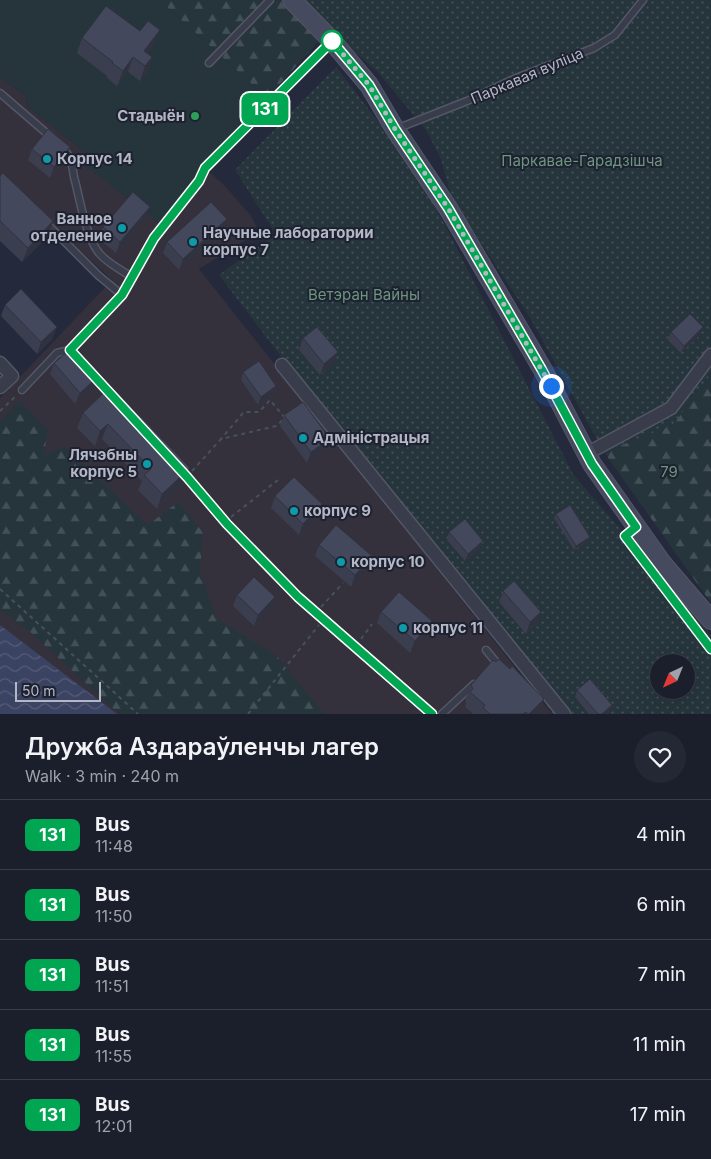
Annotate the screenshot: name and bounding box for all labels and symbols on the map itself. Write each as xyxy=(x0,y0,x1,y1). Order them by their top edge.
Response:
unlabelled marker xyxy=(321,30,343,52)
street label: Паркавая вуліца xyxy=(468,43,586,108)
line badge: 131 xyxy=(236,93,294,125)
place label: Стадыён xyxy=(117,106,185,125)
marker: Стадыён xyxy=(189,110,201,122)
place label: Корпус 14 xyxy=(57,149,133,168)
park label: Паркавае-Гарадзішча xyxy=(501,151,663,170)
marker: Корпус 14 xyxy=(41,153,53,165)
place label: Ванное отделение xyxy=(31,209,112,245)
marker: Ванное отделение xyxy=(116,222,128,234)
place label: Научные лаборатории корпус 7 xyxy=(203,223,374,259)
marker: Научные лаборатории корпус 7 xyxy=(187,236,199,248)
park label: Ветэран Вайны xyxy=(308,285,420,304)
your location xyxy=(539,374,564,399)
place label: Адміністрацыя xyxy=(313,428,429,447)
marker: Адміністрацыя xyxy=(297,432,309,444)
place label: Лячэбны корпус 5 xyxy=(69,445,137,481)
marker: Лячэбны корпус 5 xyxy=(141,458,153,470)
park label: 79 xyxy=(660,462,678,481)
place label: корпус 9 xyxy=(304,501,371,520)
marker: корпус 9 xyxy=(288,505,300,517)
place label: корпус 10 xyxy=(351,552,425,571)
marker: корпус 10 xyxy=(335,556,347,568)
place label: корпус 11 xyxy=(413,618,483,637)
marker: корпус 11 xyxy=(397,622,409,634)
north arrow xyxy=(650,654,695,699)
scale bar xyxy=(15,679,101,702)

